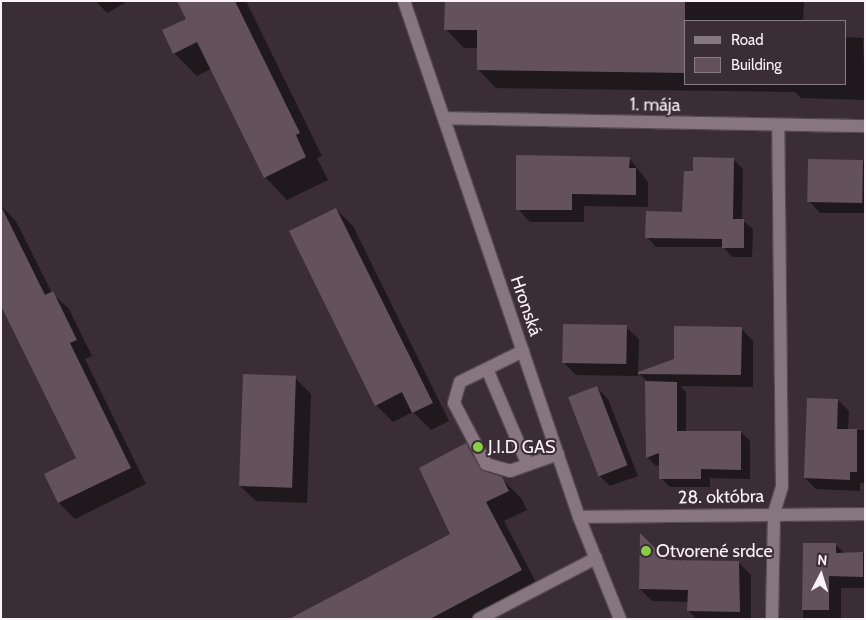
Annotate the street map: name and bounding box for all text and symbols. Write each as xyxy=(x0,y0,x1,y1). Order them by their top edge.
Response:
legend xyxy=(684,20,846,85)
text: Road xyxy=(731,31,764,49)
text: Building xyxy=(731,56,782,74)
street label: 1. mája xyxy=(630,94,680,116)
street label: Hronská xyxy=(506,273,546,339)
place label: J.I.D GAS xyxy=(488,436,555,458)
marker: J.I.D GAS xyxy=(472,441,484,453)
street label: 28. októbra xyxy=(678,485,764,509)
place label: Otvorené srdce xyxy=(656,540,773,562)
marker: Otvorené srdce xyxy=(640,545,652,557)
north arrow xyxy=(796,550,846,600)
text: N xyxy=(817,551,828,569)

